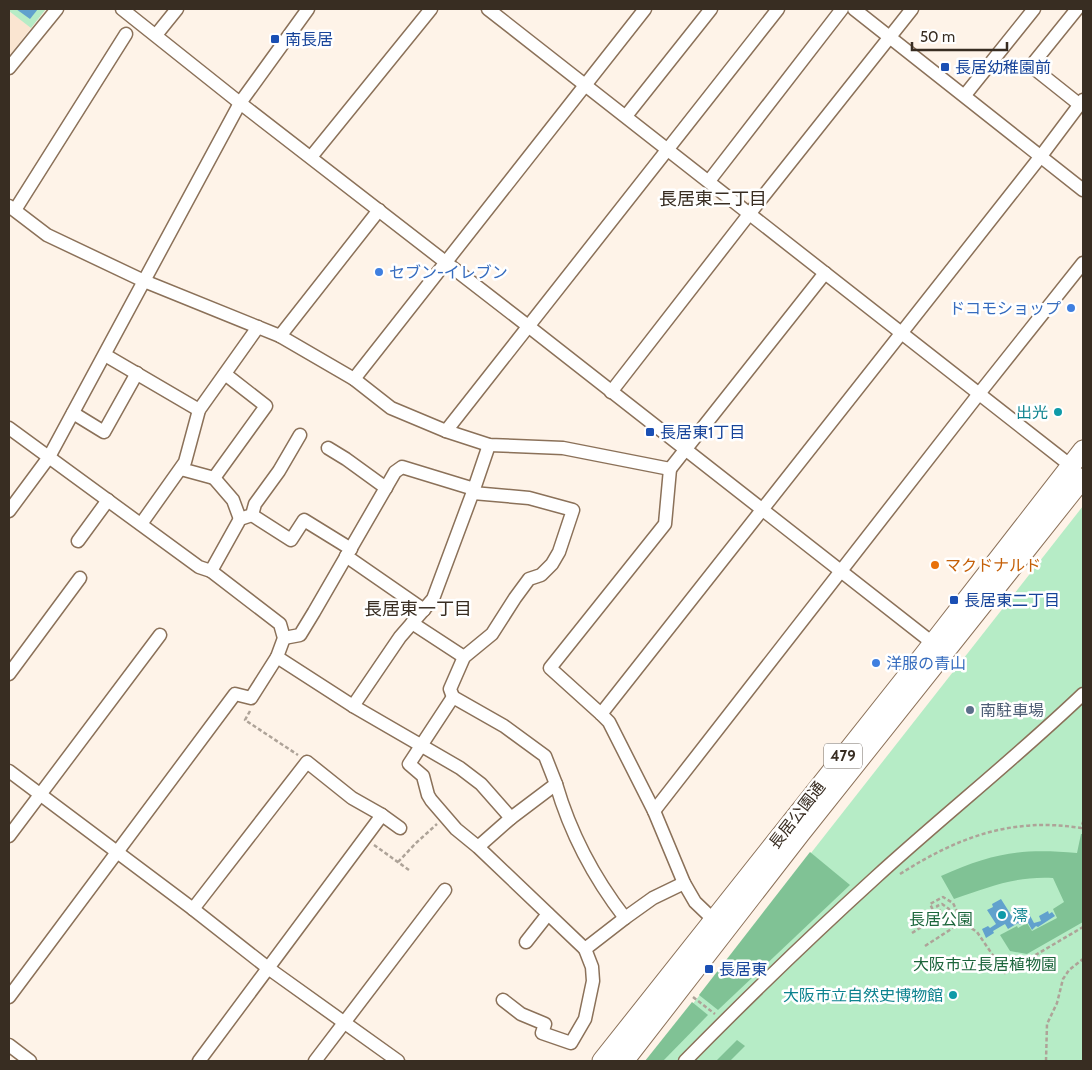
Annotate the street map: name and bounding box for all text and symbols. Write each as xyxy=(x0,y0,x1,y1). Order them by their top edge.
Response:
scale bar xyxy=(912,20,1007,52)
text: 50 m xyxy=(920,28,955,46)
place label: 南長居 xyxy=(285,30,333,49)
marker: 南長居 xyxy=(269,33,281,45)
place label: 長居幼稚園前 xyxy=(955,58,1051,77)
marker: 長居幼稚園前 xyxy=(939,61,951,73)
district label: 長居東二丁目 xyxy=(659,188,767,210)
place label: セブン-イレブン xyxy=(389,263,508,282)
marker: セブン-イレブン xyxy=(373,266,385,278)
place label: ドコモショップ xyxy=(949,299,1061,318)
marker: ドコモショップ xyxy=(1065,302,1077,314)
place label: 出光 xyxy=(1016,403,1048,422)
marker: 出光 xyxy=(1052,406,1064,418)
place label: 長居東1丁目 xyxy=(660,423,745,442)
marker: 長居東1丁目 xyxy=(644,426,656,438)
place label: マクドナルド xyxy=(945,556,1041,575)
marker: マクドナルド xyxy=(929,559,941,571)
place label: 長居東二丁目 xyxy=(964,591,1060,610)
marker: 長居東二丁目 xyxy=(948,594,960,606)
district label: 長居東一丁目 xyxy=(364,598,472,620)
place label: 洋服の青山 xyxy=(886,654,966,673)
marker: 洋服の青山 xyxy=(870,657,882,669)
place label: 南駐車場 xyxy=(980,701,1044,720)
marker: 南駐車場 xyxy=(964,704,976,716)
road number: 479 xyxy=(824,744,862,768)
street label: 長居公園通 xyxy=(765,778,829,852)
place label: 澪 xyxy=(1012,906,1028,925)
marker: 澪 xyxy=(996,909,1008,921)
park label: 長居公園 xyxy=(909,910,973,929)
park label: 大阪市立長居植物園 xyxy=(913,955,1057,974)
place label: 長居東 xyxy=(719,960,767,979)
marker: 長居東 xyxy=(703,963,715,975)
place label: 大阪市立自然史博物館 xyxy=(783,986,943,1005)
marker: 大阪市立自然史博物館 xyxy=(947,989,959,1001)

